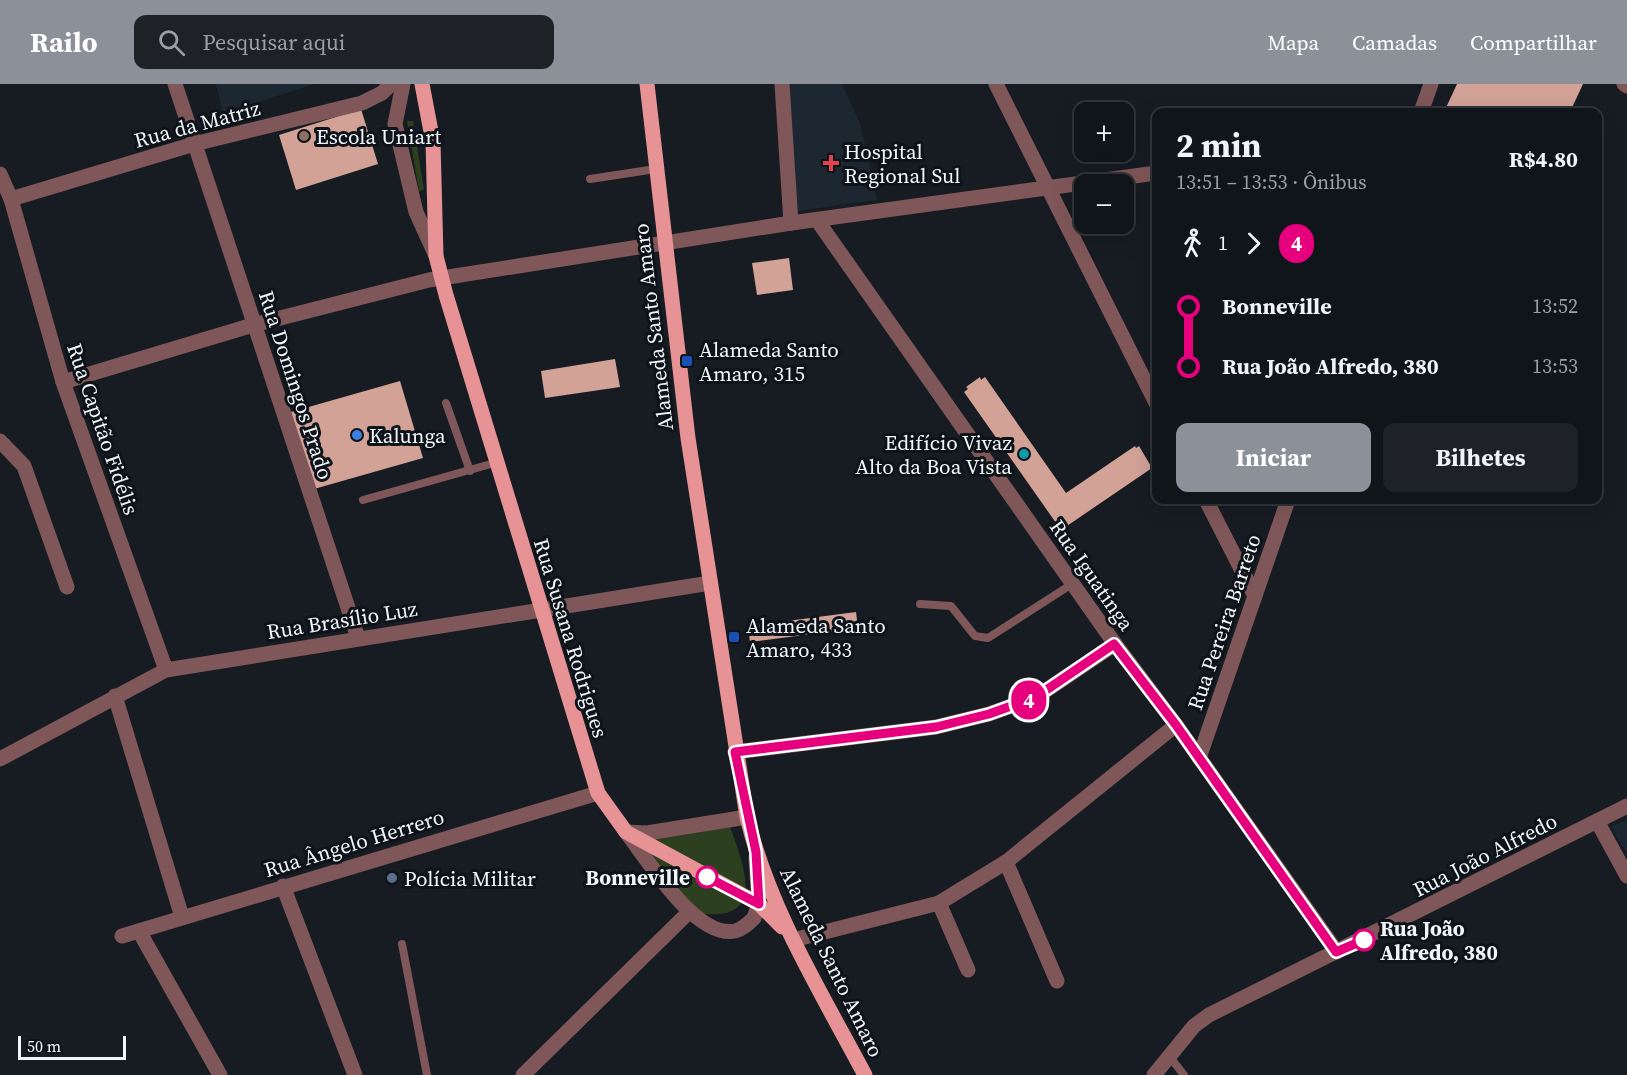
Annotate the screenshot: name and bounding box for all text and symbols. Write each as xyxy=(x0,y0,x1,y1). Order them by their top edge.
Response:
search box xyxy=(134,15,554,69)
text: Railo xyxy=(30,23,98,61)
icon: search xyxy=(155,26,188,59)
text: Pesquisar aqui xyxy=(203,27,345,57)
text: Mapa xyxy=(1267,28,1319,57)
text: Camadas xyxy=(1352,28,1437,57)
text: Compartilhar xyxy=(1470,28,1597,57)
street label: Rua da Matriz xyxy=(131,93,264,155)
map controls xyxy=(1074,102,1134,234)
button: + xyxy=(1074,102,1134,162)
place label: Escola Uniart xyxy=(316,122,441,151)
text: 2 min xyxy=(1176,123,1262,168)
marker: Escola Uniart xyxy=(297,129,311,143)
place label: Hospital Regional Sul xyxy=(844,137,960,190)
text: R$4.80 xyxy=(1509,144,1578,174)
marker: Hospital Regional Sul xyxy=(822,154,840,172)
text: 13:51 – 13:53 · Ônibus xyxy=(1176,168,1367,196)
button: − xyxy=(1074,174,1134,234)
street label: Alameda Santo Amaro xyxy=(626,222,680,432)
icon: walk xyxy=(1176,227,1209,260)
icon: forward xyxy=(1237,227,1270,260)
text: 1 xyxy=(1218,229,1228,257)
text: 4 xyxy=(1291,229,1302,258)
street label: Rua Domingos Prado xyxy=(252,287,340,483)
text: Bonneville xyxy=(1222,291,1332,321)
text: 13:52 xyxy=(1532,292,1578,320)
place label: Alameda Santo Amaro, 315 xyxy=(699,335,839,388)
street label: Rua Capitão Fidélis xyxy=(60,339,146,519)
text: Rua João Alfredo, 380 xyxy=(1222,351,1439,381)
text: 13:53 xyxy=(1532,352,1578,380)
marker: Alameda Santo Amaro, 315 xyxy=(680,354,694,368)
place label: Kalunga xyxy=(369,421,446,450)
button: Iniciar xyxy=(1176,423,1371,492)
button: Bilhetes xyxy=(1383,423,1578,492)
marker: Kalunga xyxy=(350,428,364,442)
place label: Edifício Vivaz Alto da Boa Vista xyxy=(855,428,1012,481)
marker: Edifício Vivaz Alto da Boa Vista xyxy=(1017,447,1031,461)
street label: Rua Iguatinga xyxy=(1043,514,1141,637)
street label: Rua Pereira Barreto xyxy=(1180,530,1268,714)
street label: Rua Susana Rodrigues xyxy=(527,535,615,741)
street label: Rua Brasílio Luz xyxy=(265,594,420,646)
place label: Alameda Santo Amaro, 433 xyxy=(746,611,886,664)
marker: Alameda Santo Amaro, 433 xyxy=(727,630,741,644)
line badge: 4 xyxy=(1010,680,1048,720)
text: 4 xyxy=(1023,686,1035,715)
street label: Rua Ângelo Herrero xyxy=(260,802,448,884)
street label: Rua João Alfredo xyxy=(1408,806,1562,904)
street label: Alameda Santo Amaro xyxy=(773,862,891,1062)
place label: Bonneville xyxy=(585,863,690,892)
place label: Polícia Militar xyxy=(404,864,536,893)
marker: Bonneville xyxy=(696,866,718,888)
marker: Polícia Militar xyxy=(385,871,399,885)
place label: Rua João Alfredo, 380 xyxy=(1380,914,1498,967)
marker: Rua João Alfredo, 380 xyxy=(1353,929,1375,951)
scale bar xyxy=(18,1033,126,1060)
text: 50 m xyxy=(27,1035,61,1057)

